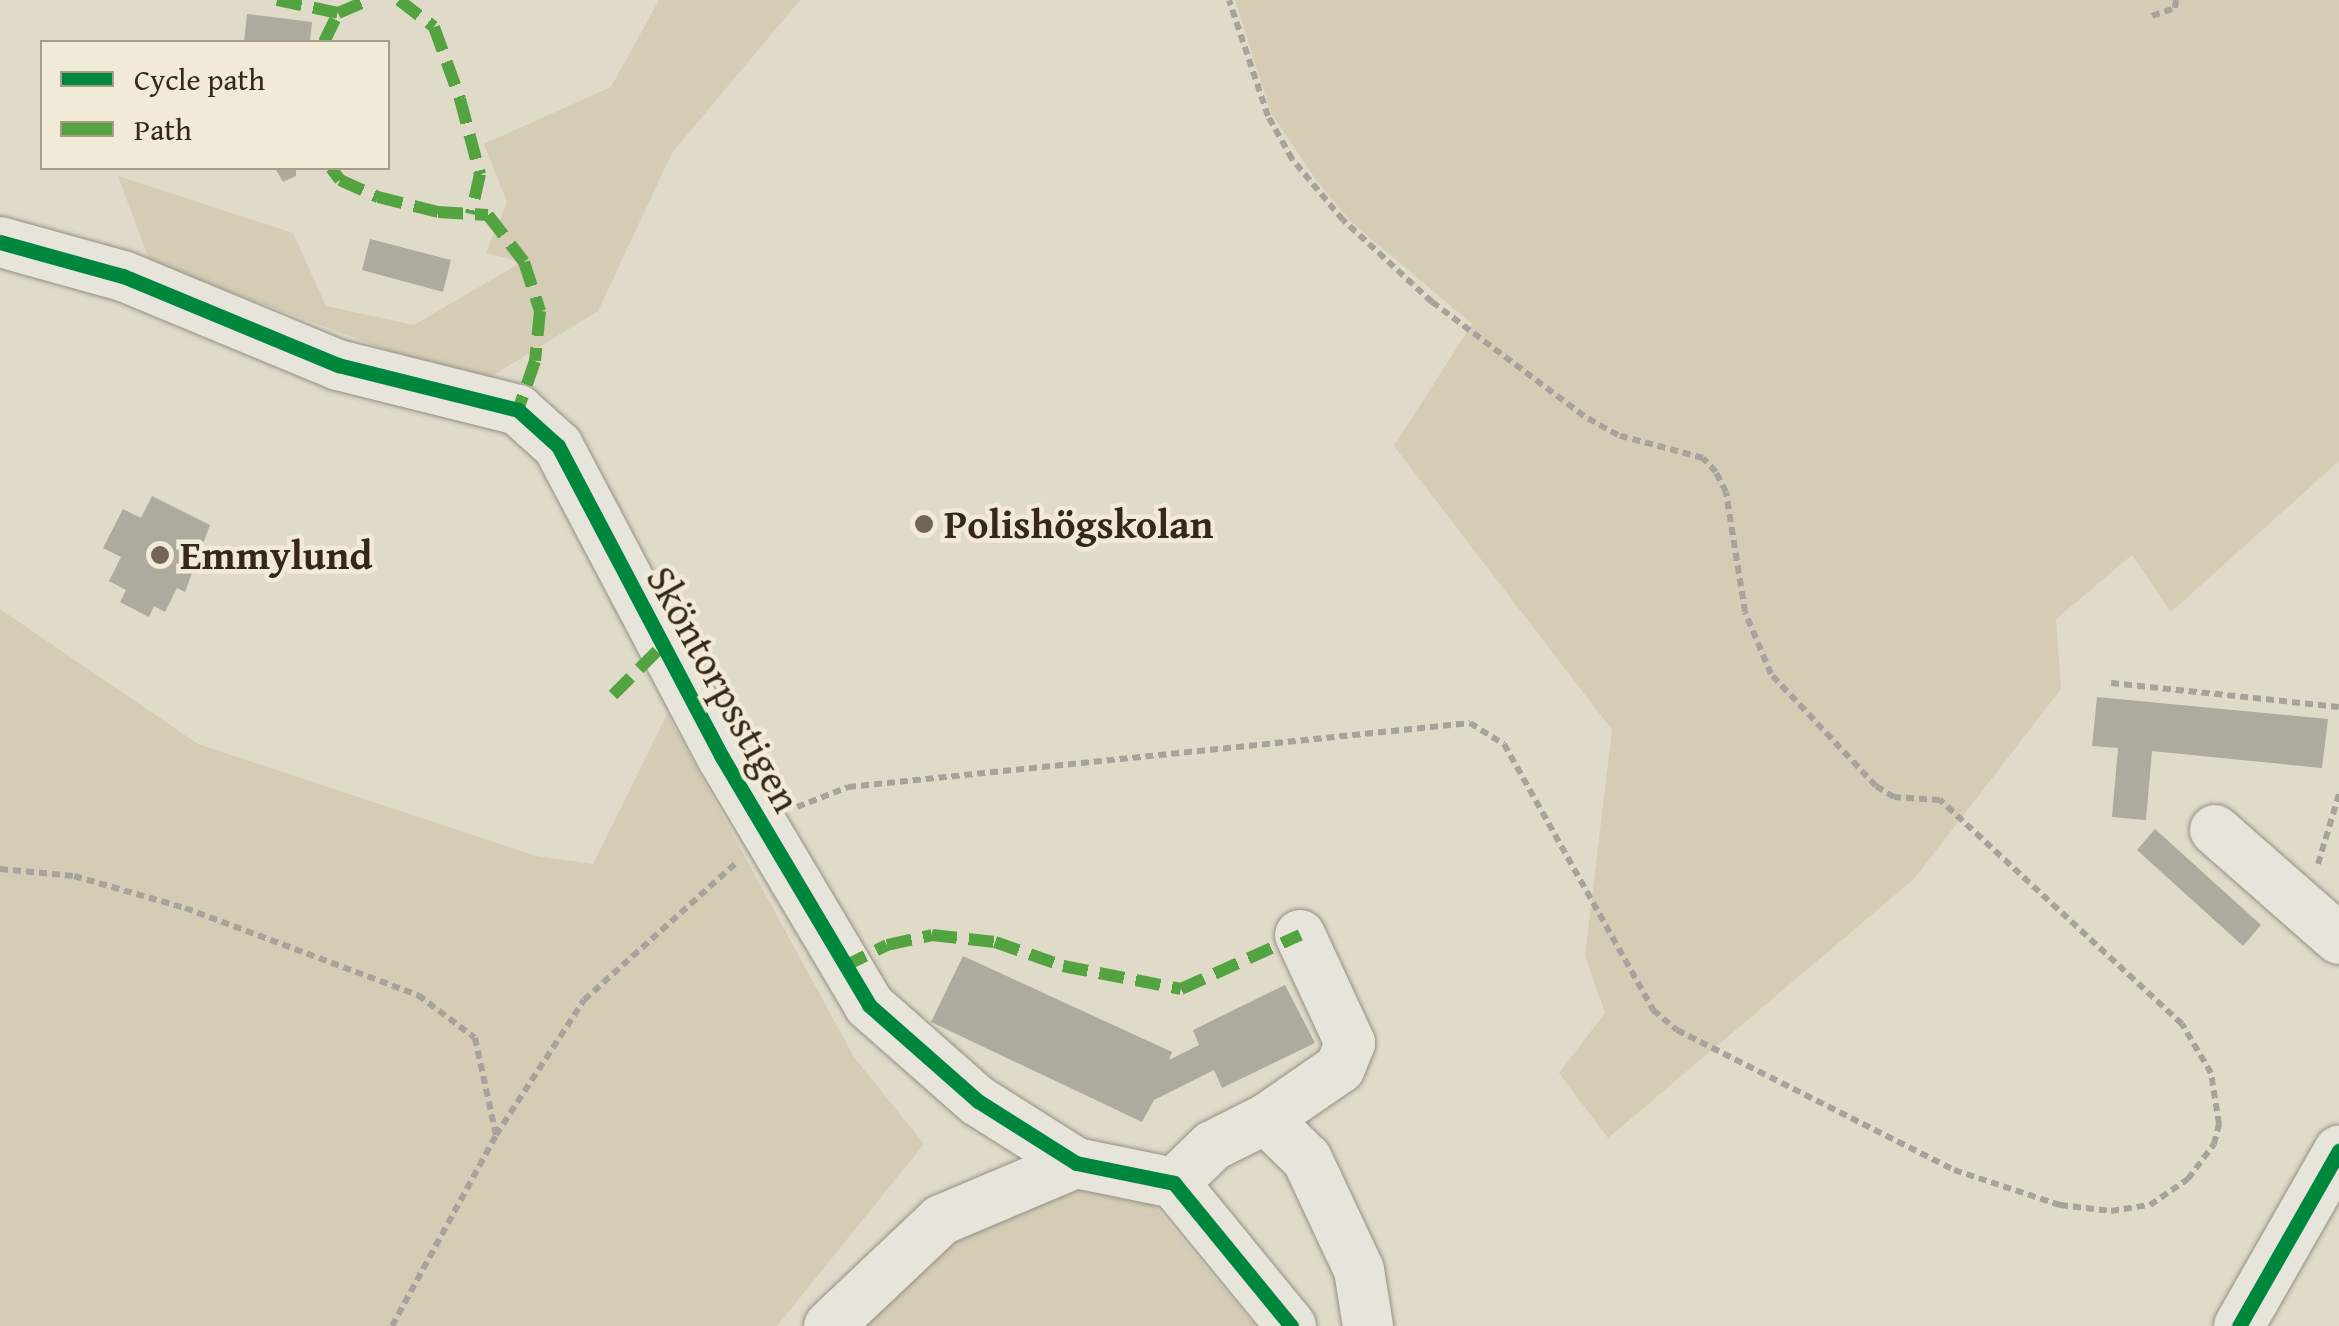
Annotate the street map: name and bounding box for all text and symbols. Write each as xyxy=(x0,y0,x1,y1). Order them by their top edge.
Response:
legend xyxy=(40,40,390,170)
text: Cycle path xyxy=(134,57,265,101)
text: Path xyxy=(134,107,192,151)
place label: Polishögskolan xyxy=(944,500,1213,548)
marker: Polishögskolan xyxy=(913,513,935,535)
place label: Emmylund xyxy=(180,531,372,579)
marker: Emmylund xyxy=(149,544,171,566)
street label: Sköntorpsstigen xyxy=(637,558,811,820)

